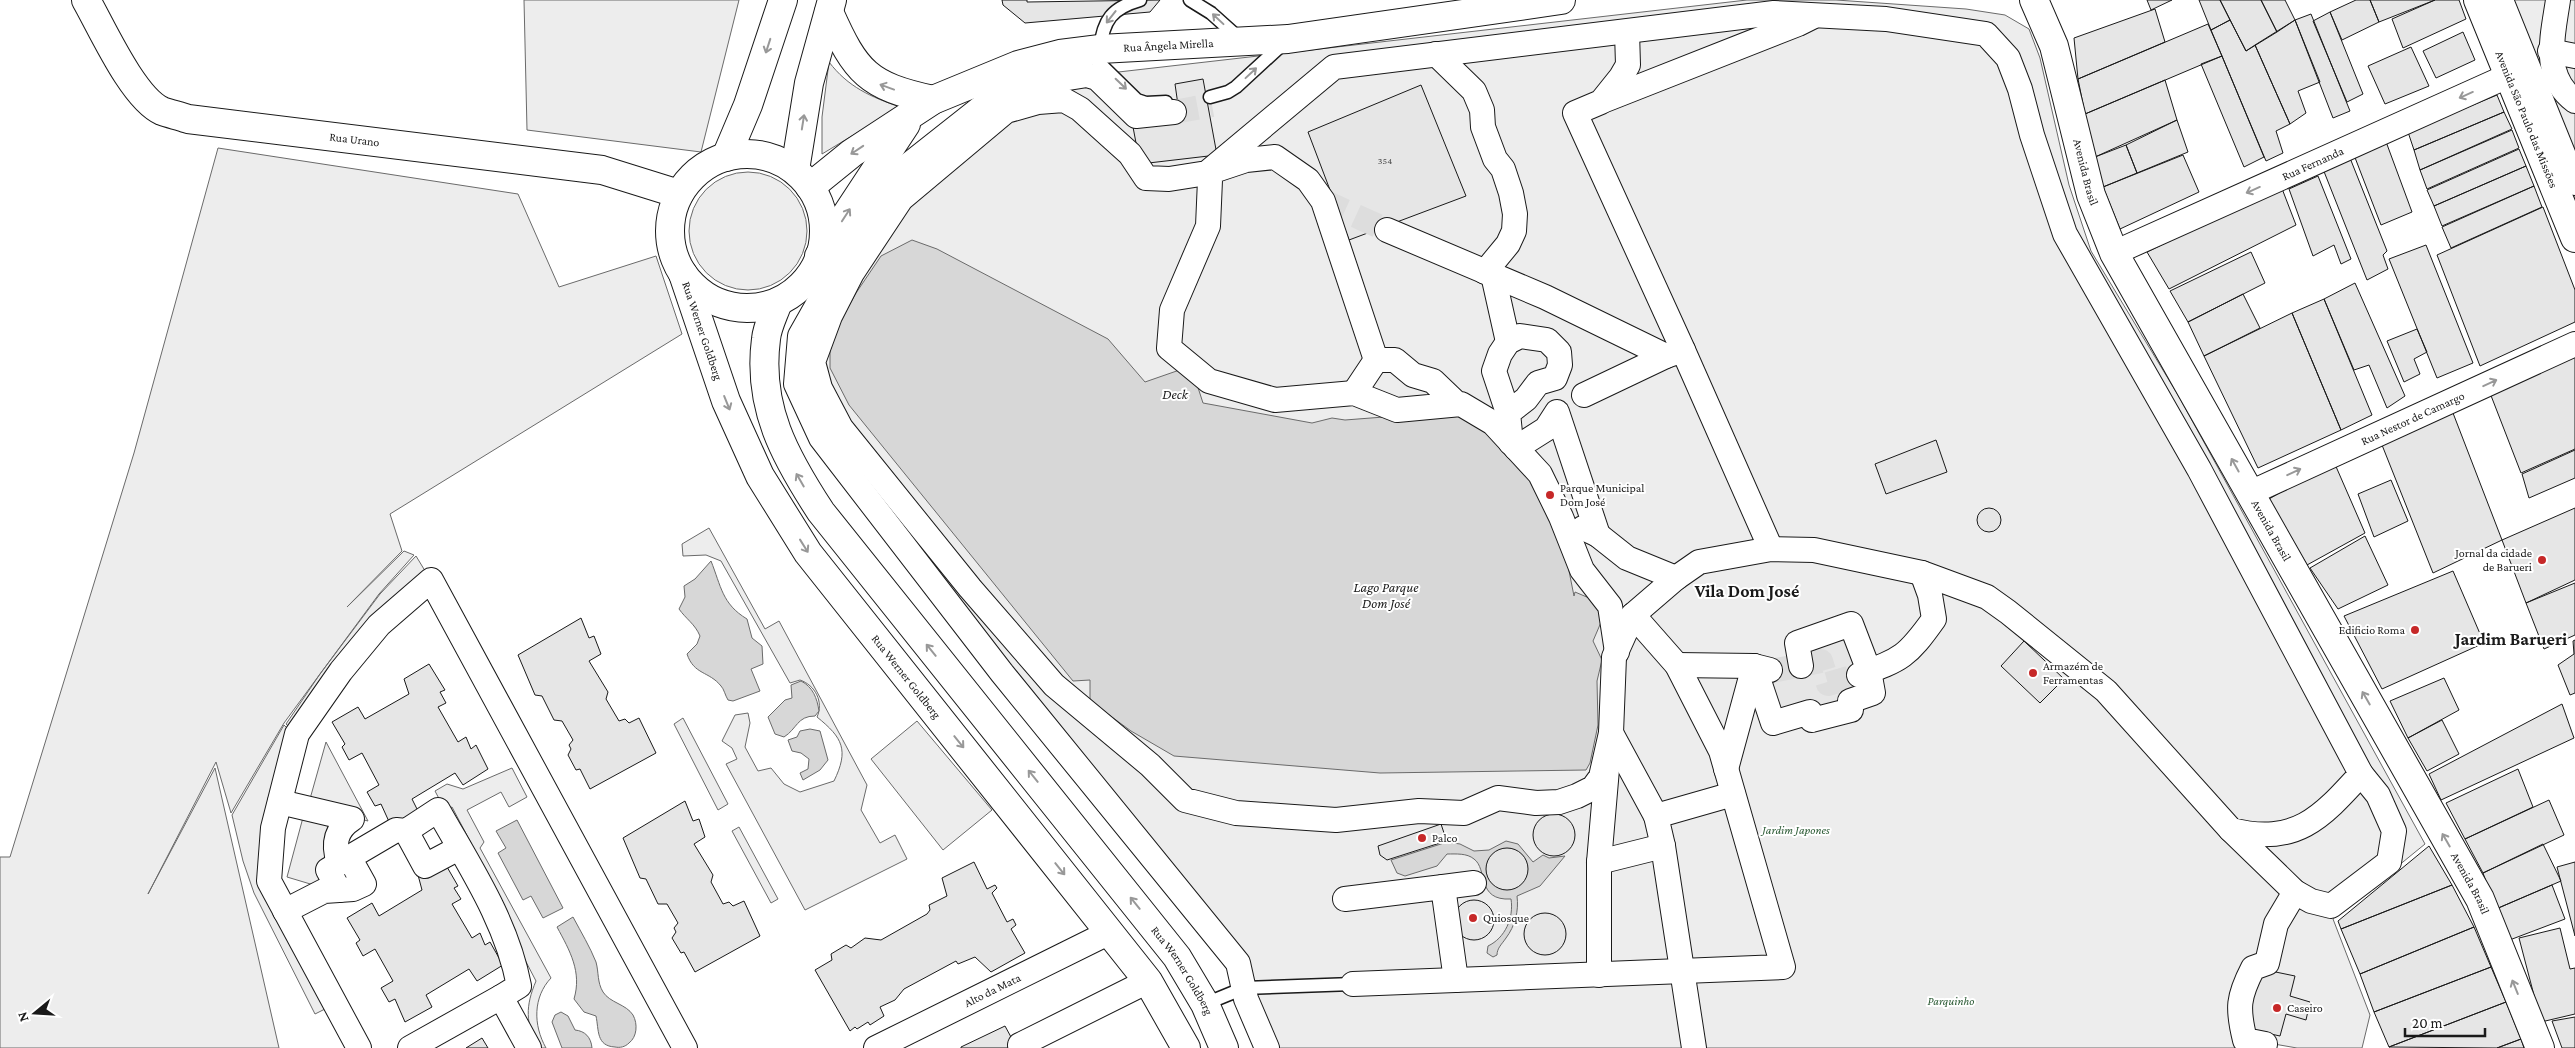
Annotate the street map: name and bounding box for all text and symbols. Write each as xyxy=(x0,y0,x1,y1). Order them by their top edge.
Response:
one-way arrow xyxy=(1105,10,1116,23)
one-way arrow xyxy=(1212,13,1224,25)
street label: Rua Ângela Mirella xyxy=(1123,36,1214,55)
one-way arrow xyxy=(762,38,772,54)
street label: Avenida São Paulo das Missões xyxy=(2492,49,2561,190)
one-way arrow xyxy=(1245,67,1257,79)
one-way arrow xyxy=(1115,78,1128,90)
one-way arrow xyxy=(879,81,895,91)
one-way arrow xyxy=(2459,91,2474,101)
one-way arrow xyxy=(798,115,808,131)
street label: Rua Urano xyxy=(329,129,380,150)
street label: Avenida Brasil xyxy=(2070,137,2101,207)
street label: Rua Fernanda xyxy=(2280,143,2346,184)
one-way arrow xyxy=(850,145,864,155)
house number: 354 xyxy=(1378,155,1392,166)
one-way arrow xyxy=(2246,186,2261,196)
one-way arrow xyxy=(841,208,851,222)
street label: Rua Werner Goldberg xyxy=(679,280,726,382)
one-way arrow xyxy=(2482,378,2497,388)
water label: Deck xyxy=(1162,386,1189,402)
street label: Rua Nestor de Camargo xyxy=(2359,389,2467,448)
one-way arrow xyxy=(723,395,733,410)
one-way arrow xyxy=(2230,458,2240,473)
one-way arrow xyxy=(2286,467,2301,477)
one-way arrow xyxy=(795,473,805,487)
place label: Parque Municipal Dom José xyxy=(1560,481,1644,509)
marker: Parque Municipal Dom José xyxy=(1544,489,1556,501)
street label: Avenida Brasil xyxy=(2248,497,2294,564)
one-way arrow xyxy=(799,538,809,552)
place label: Jornal da cidade de Barueri xyxy=(2454,546,2532,574)
marker: Jornal da cidade de Barueri xyxy=(2536,554,2548,566)
water label: Lago Parque Dom José xyxy=(1354,579,1419,611)
district label: Vila Dom José xyxy=(1694,581,1799,601)
place label: Edificio Roma xyxy=(2339,623,2405,637)
marker: Edificio Roma xyxy=(2409,624,2421,636)
district label: Jardim Barueri xyxy=(2453,629,2568,649)
street label: Rua Werner Goldberg xyxy=(869,632,944,722)
one-way arrow xyxy=(925,644,936,657)
place label: Armazém de Ferramentas xyxy=(2043,659,2104,687)
marker: Armazém de Ferramentas xyxy=(2027,667,2039,679)
one-way arrow xyxy=(2361,692,2371,706)
one-way arrow xyxy=(953,735,964,748)
one-way arrow xyxy=(1028,770,1039,783)
park label: Jardim Japones xyxy=(1760,823,1830,837)
place label: Palco xyxy=(1432,831,1457,845)
marker: Palco xyxy=(1416,832,1428,844)
one-way arrow xyxy=(2441,833,2451,847)
street label: Avenida Brasil xyxy=(2448,850,2492,916)
one-way arrow xyxy=(1055,862,1066,875)
one-way arrow xyxy=(1130,897,1141,910)
place label: Quiosque xyxy=(1483,911,1529,925)
marker: Quiosque xyxy=(1467,912,1479,924)
street label: Rua Werner Goldberg xyxy=(1148,923,1216,1017)
street label: Alto da Mata xyxy=(962,970,1023,1010)
one-way arrow xyxy=(2510,979,2519,994)
north arrow xyxy=(10,988,60,1038)
park label: Parquinho xyxy=(1928,994,1975,1008)
place label: Caseiro xyxy=(2287,1001,2323,1015)
marker: Caseiro xyxy=(2271,1002,2283,1014)
scale bar xyxy=(2405,1006,2485,1038)
text: N xyxy=(13,1010,32,1024)
text: 20 m xyxy=(2412,1015,2443,1031)

